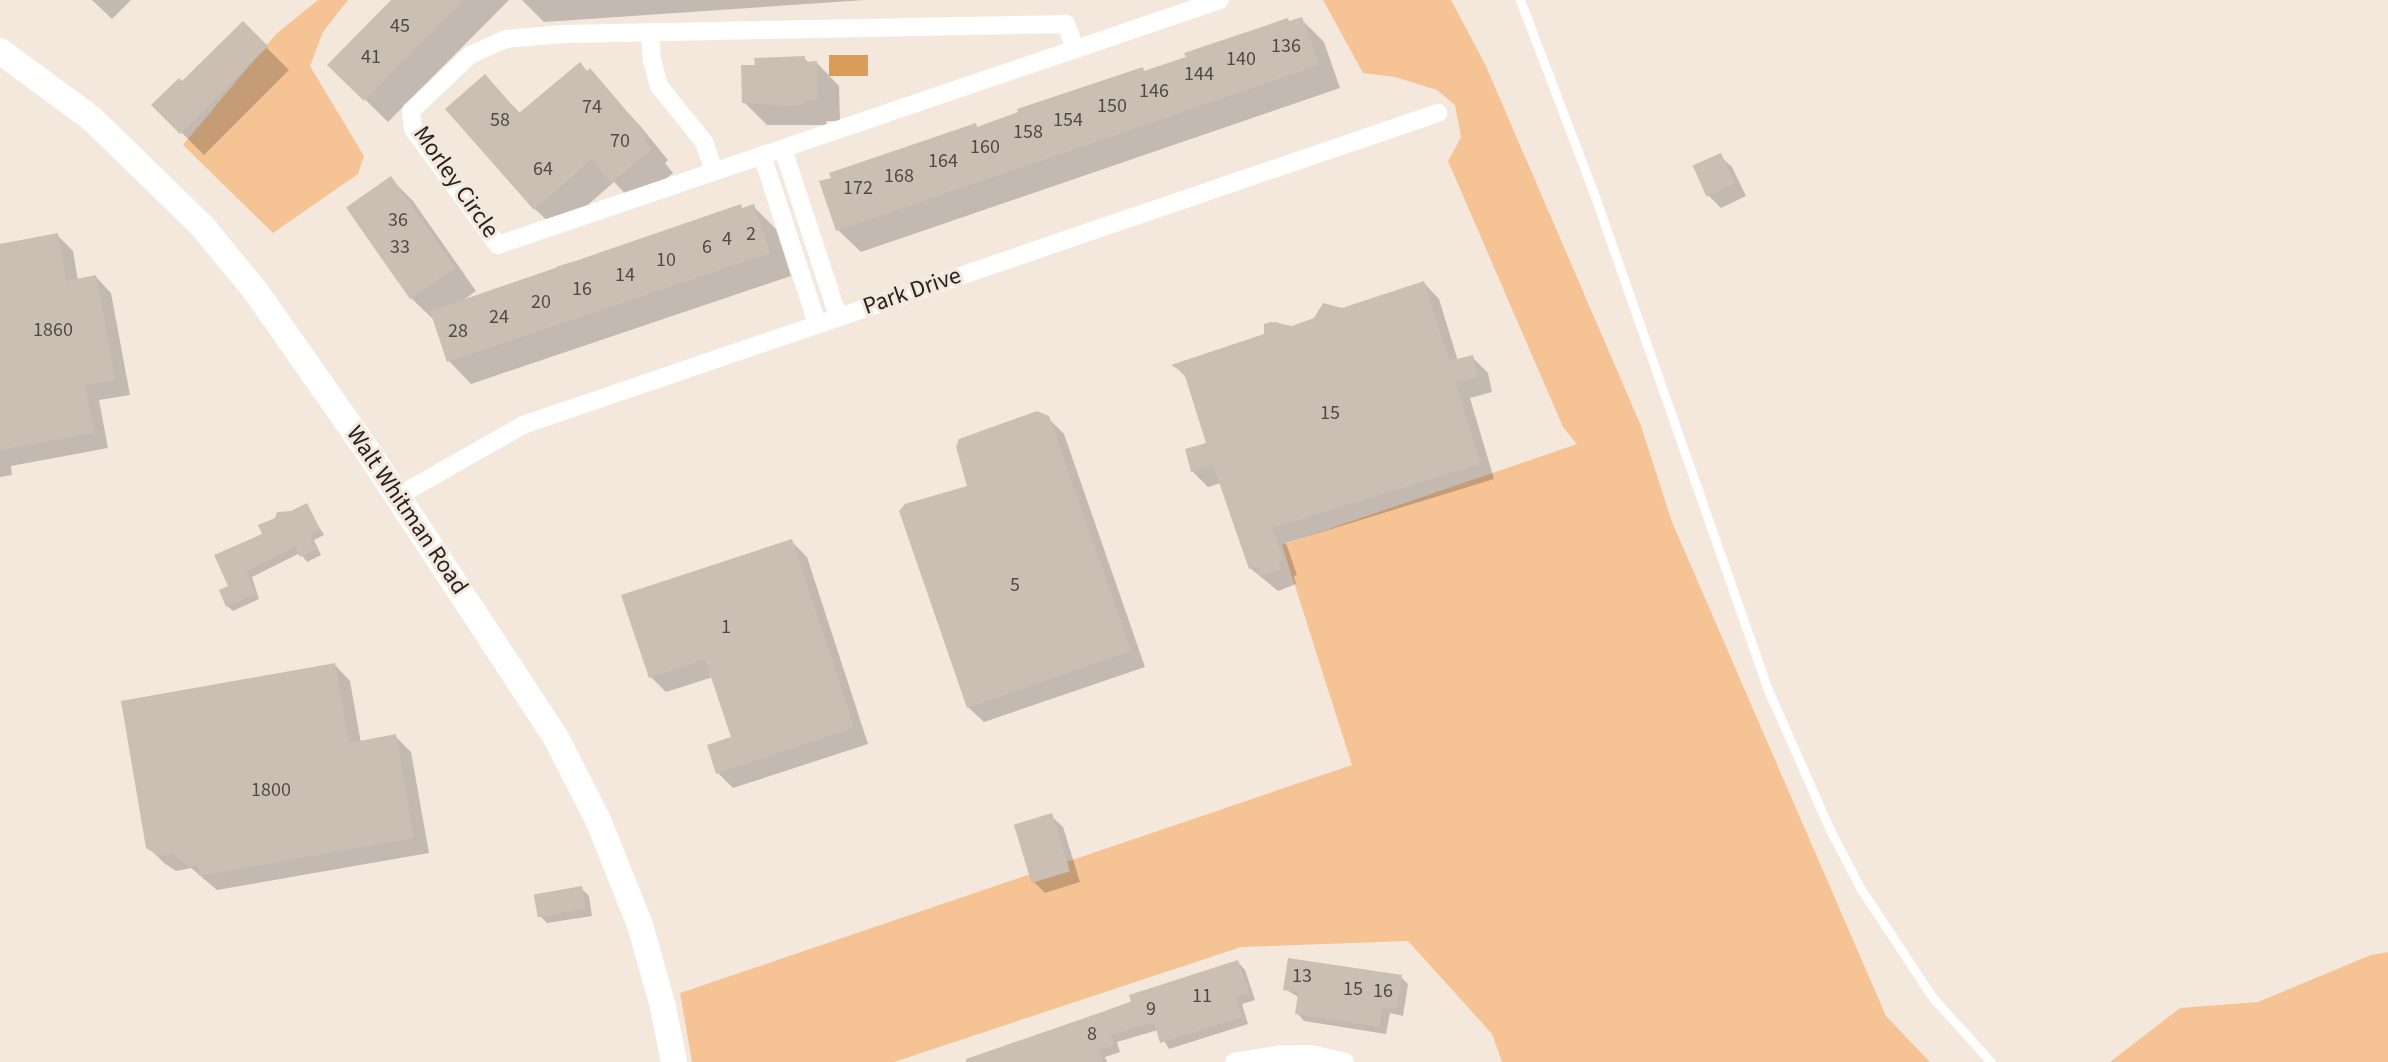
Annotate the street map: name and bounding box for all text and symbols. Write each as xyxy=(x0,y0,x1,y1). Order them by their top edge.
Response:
house number: 45 xyxy=(390,14,410,38)
house number: 136 xyxy=(1271,34,1301,58)
house number: 41 xyxy=(361,45,381,69)
house number: 140 xyxy=(1226,47,1256,71)
house number: 144 xyxy=(1184,62,1214,86)
house number: 146 xyxy=(1139,79,1169,103)
house number: 150 xyxy=(1097,94,1127,118)
house number: 74 xyxy=(582,95,602,119)
house number: 58 xyxy=(490,108,510,132)
house number: 154 xyxy=(1053,108,1083,132)
house number: 158 xyxy=(1013,120,1043,144)
street label: Morley Circle xyxy=(407,121,505,243)
house number: 70 xyxy=(610,129,630,153)
house number: 160 xyxy=(970,135,1000,159)
house number: 164 xyxy=(928,149,958,173)
house number: 64 xyxy=(533,157,553,181)
house number: 168 xyxy=(884,164,914,188)
house number: 172 xyxy=(843,176,873,200)
house number: 36 xyxy=(388,208,408,232)
house number: 2 xyxy=(746,222,756,246)
house number: 4 xyxy=(722,227,732,251)
house number: 33 xyxy=(390,235,410,259)
house number: 6 xyxy=(702,235,712,259)
house number: 10 xyxy=(656,248,676,272)
street label: Park Drive xyxy=(859,261,965,321)
house number: 14 xyxy=(615,263,635,287)
house number: 16 xyxy=(572,277,592,301)
house number: 20 xyxy=(531,290,551,314)
house number: 24 xyxy=(489,305,509,329)
house number: 1860 xyxy=(33,318,73,342)
house number: 28 xyxy=(448,319,468,343)
house number: 15 xyxy=(1320,401,1340,425)
street label: Walt Whitman Road xyxy=(340,420,474,600)
house number: 5 xyxy=(1010,573,1020,597)
house number: 1 xyxy=(721,615,731,639)
house number: 1800 xyxy=(251,778,291,802)
house number: 13 xyxy=(1292,964,1312,988)
house number: 15 xyxy=(1343,977,1363,1001)
house number: 16 xyxy=(1373,979,1393,1003)
house number: 11 xyxy=(1192,984,1212,1008)
house number: 9 xyxy=(1146,997,1156,1021)
house number: 8 xyxy=(1087,1022,1097,1046)

